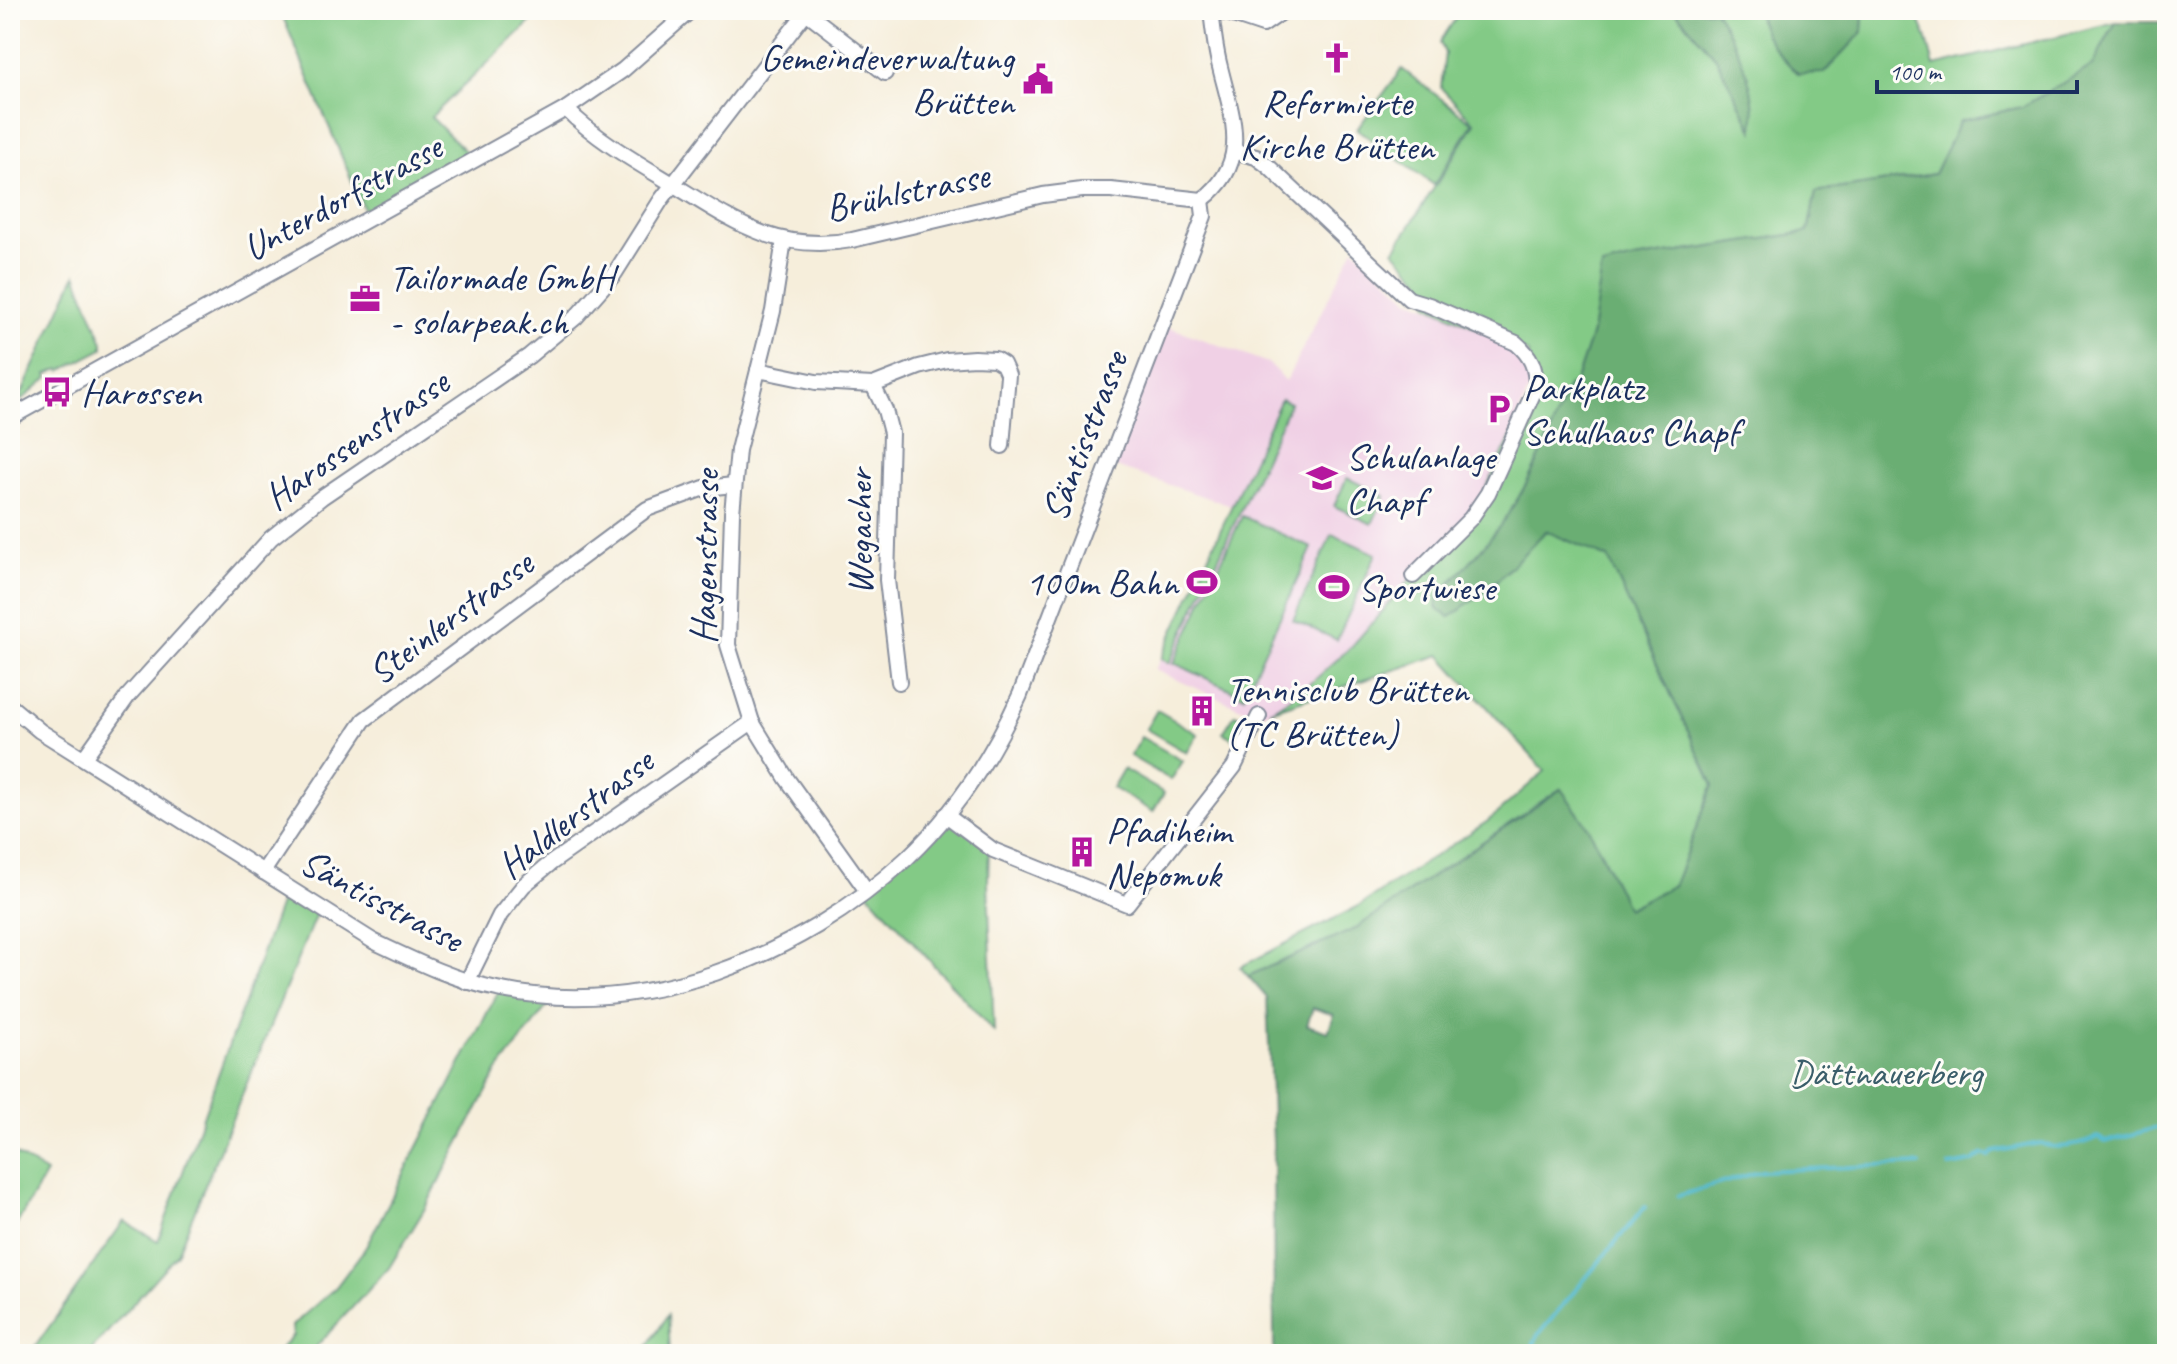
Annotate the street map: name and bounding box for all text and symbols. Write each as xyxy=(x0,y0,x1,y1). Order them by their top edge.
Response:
place label: Gemeindeverwaltung Brütten xyxy=(761,34,1016,125)
church icon: Reformierte Kirche Brütten xyxy=(1320,41,1354,75)
scale bar xyxy=(1877,44,2077,94)
text: 100 m xyxy=(1889,57,1943,87)
public building icon: Gemeindeverwaltung Brütten xyxy=(1021,62,1055,96)
place label: Reformierte Kirche Brütten xyxy=(1240,79,1436,170)
street label: Unterdorfstrasse xyxy=(235,122,452,271)
street label: Brühlstrasse xyxy=(821,151,996,232)
place label: Tailormade GmbH - solarpeak.ch xyxy=(389,254,620,345)
office icon: Tailormade GmbH - solarpeak.ch xyxy=(348,282,382,316)
street label: Säntisstrasse xyxy=(1031,342,1139,527)
street label: Harossenstrasse xyxy=(255,357,460,520)
place label: Parkplatz Schulhaus Chapf xyxy=(1523,364,1746,455)
place label: Harossen xyxy=(81,369,203,416)
bus stop icon: Harossen xyxy=(40,375,74,409)
parking icon: Parkplatz Schulhaus Chapf xyxy=(1482,392,1516,426)
place label: Schulanlage Chapf xyxy=(1346,433,1498,524)
school or university icon: Schulanlage Chapf xyxy=(1305,461,1339,495)
street label: Wegacher xyxy=(836,465,883,595)
street label: Hagenstrasse xyxy=(679,467,730,644)
street label: Steinlerstrasse xyxy=(358,538,544,695)
place label: 100m Bahn xyxy=(1026,559,1180,606)
place label: Sportwiese xyxy=(1358,564,1498,611)
sports icon: 100m Bahn xyxy=(1185,565,1219,599)
sports icon: Sportwiese xyxy=(1317,570,1351,604)
place label: Tennisclub Brütten (TC Brütten) xyxy=(1226,666,1470,757)
building icon: Tennisclub Brütten (TC Brütten) xyxy=(1185,694,1219,728)
street label: Haldlerstrasse xyxy=(488,736,665,889)
place label: Pfadiheim Nepomuk xyxy=(1106,807,1235,898)
building icon: Pfadiheim Nepomuk xyxy=(1065,835,1099,869)
street label: Säntisstrasse xyxy=(292,838,474,964)
park label: Dättnauerberg xyxy=(1789,1049,1984,1096)

